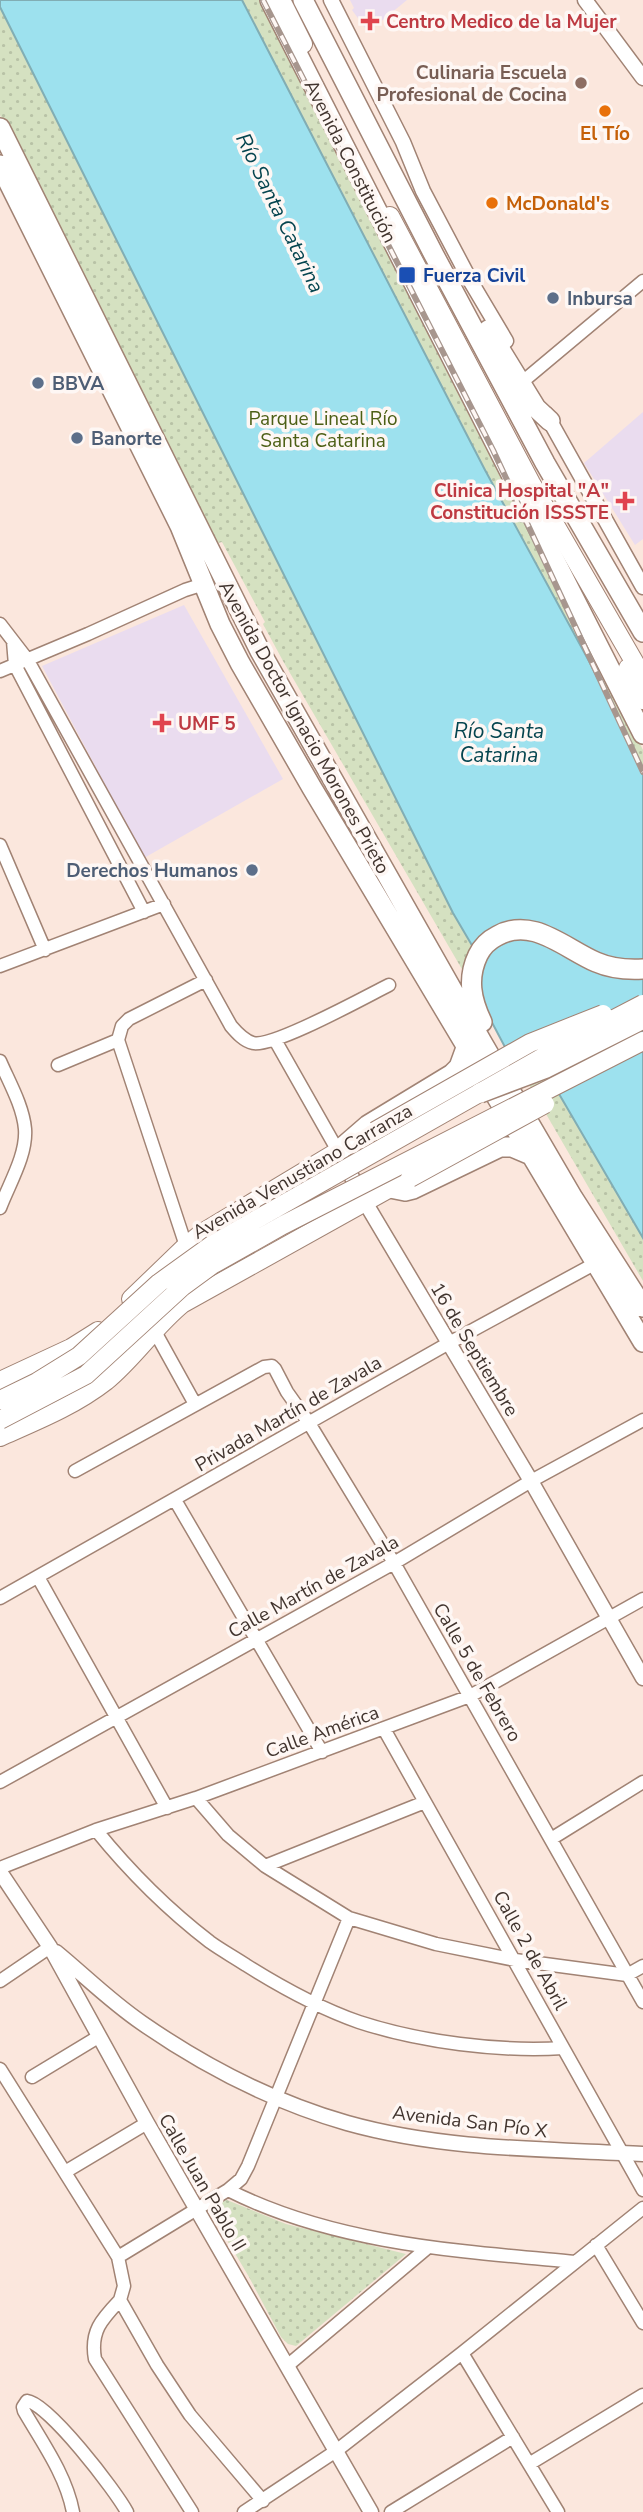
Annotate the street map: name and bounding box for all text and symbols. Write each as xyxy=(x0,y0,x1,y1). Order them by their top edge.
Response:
place label: Centro Medico de la Mujer xyxy=(386,9,617,35)
marker: Centro Medico de la Mujer xyxy=(360,11,380,31)
place label: Culinaria Escuela Profesional de Cocina xyxy=(377,60,567,108)
street label: Avenida Constitución xyxy=(298,75,403,247)
marker: Culinaria Escuela Profesional de Cocina xyxy=(573,75,589,91)
marker: El Tío xyxy=(597,103,613,119)
place label: El Tío xyxy=(580,121,630,147)
water label: Río Santa Catarina xyxy=(229,128,331,298)
place label: McDonald's xyxy=(506,191,610,217)
marker: McDonald's xyxy=(484,195,500,211)
place label: Fuerza Civil xyxy=(423,263,525,289)
marker: Fuerza Civil xyxy=(397,265,417,285)
place label: Inbursa xyxy=(567,286,633,312)
marker: Inbursa xyxy=(545,290,561,306)
place label: BBVA xyxy=(52,371,105,397)
marker: BBVA xyxy=(30,375,46,391)
park label: Parque Lineal Río Santa Catarina xyxy=(249,406,397,454)
place label: Banorte xyxy=(91,426,162,452)
marker: Banorte xyxy=(69,430,85,446)
place label: Clinica Hospital "A" Constitución ISSSTE xyxy=(430,478,609,526)
marker: Clinica Hospital "A" Constitución ISSSTE xyxy=(615,491,635,511)
street label: Avenida Doctor Ignacio Morones Prieto xyxy=(212,576,396,879)
place label: UMF 5 xyxy=(178,711,236,737)
marker: UMF 5 xyxy=(152,713,172,733)
water label: Río Santa Catarina xyxy=(454,717,544,769)
place label: Derechos Humanos xyxy=(66,858,238,884)
marker: Derechos Humanos xyxy=(244,862,260,878)
street label: Avenida Venustiano Carranza xyxy=(188,1098,417,1246)
street label: 16 de Septiembre xyxy=(424,1278,524,1421)
street label: Privada Martín de Zavala xyxy=(190,1350,387,1478)
street label: Calle Martín de Zavala xyxy=(223,1529,404,1645)
street label: Calle 5 de Febrero xyxy=(427,1598,527,1747)
street label: Calle América xyxy=(262,1699,383,1764)
street label: Calle 2 de Abril xyxy=(487,1886,574,2015)
street label: Avenida San Pío X xyxy=(391,2100,550,2144)
street label: Calle Juan Pablo II xyxy=(152,2109,252,2256)

